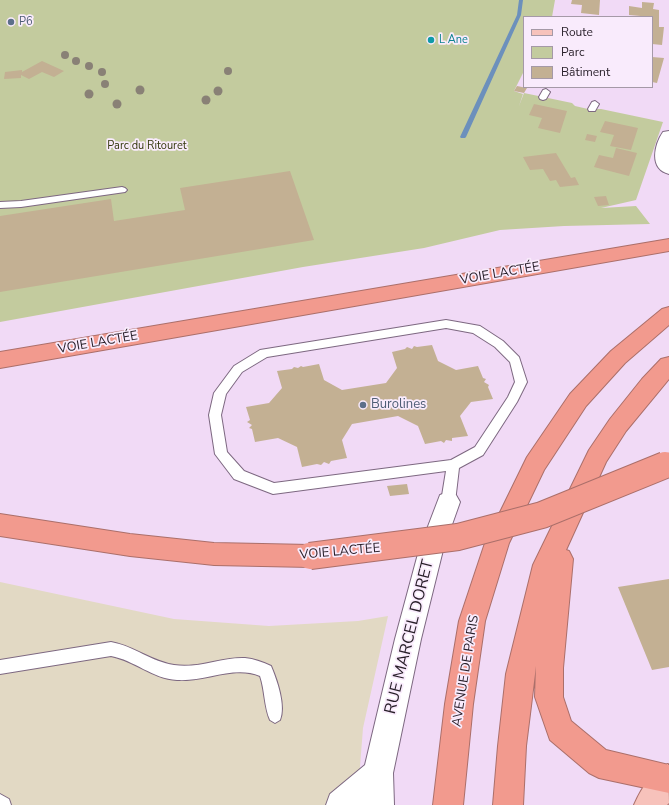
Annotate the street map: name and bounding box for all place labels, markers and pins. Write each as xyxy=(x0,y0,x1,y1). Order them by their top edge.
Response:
place label: P6 xyxy=(19,15,33,29)
marker: P6 xyxy=(6,17,16,27)
place label: L Ane xyxy=(439,33,468,47)
marker: L Ane xyxy=(426,35,436,45)
place label: Burolines xyxy=(371,397,426,413)
marker: Burolines xyxy=(358,400,368,410)

